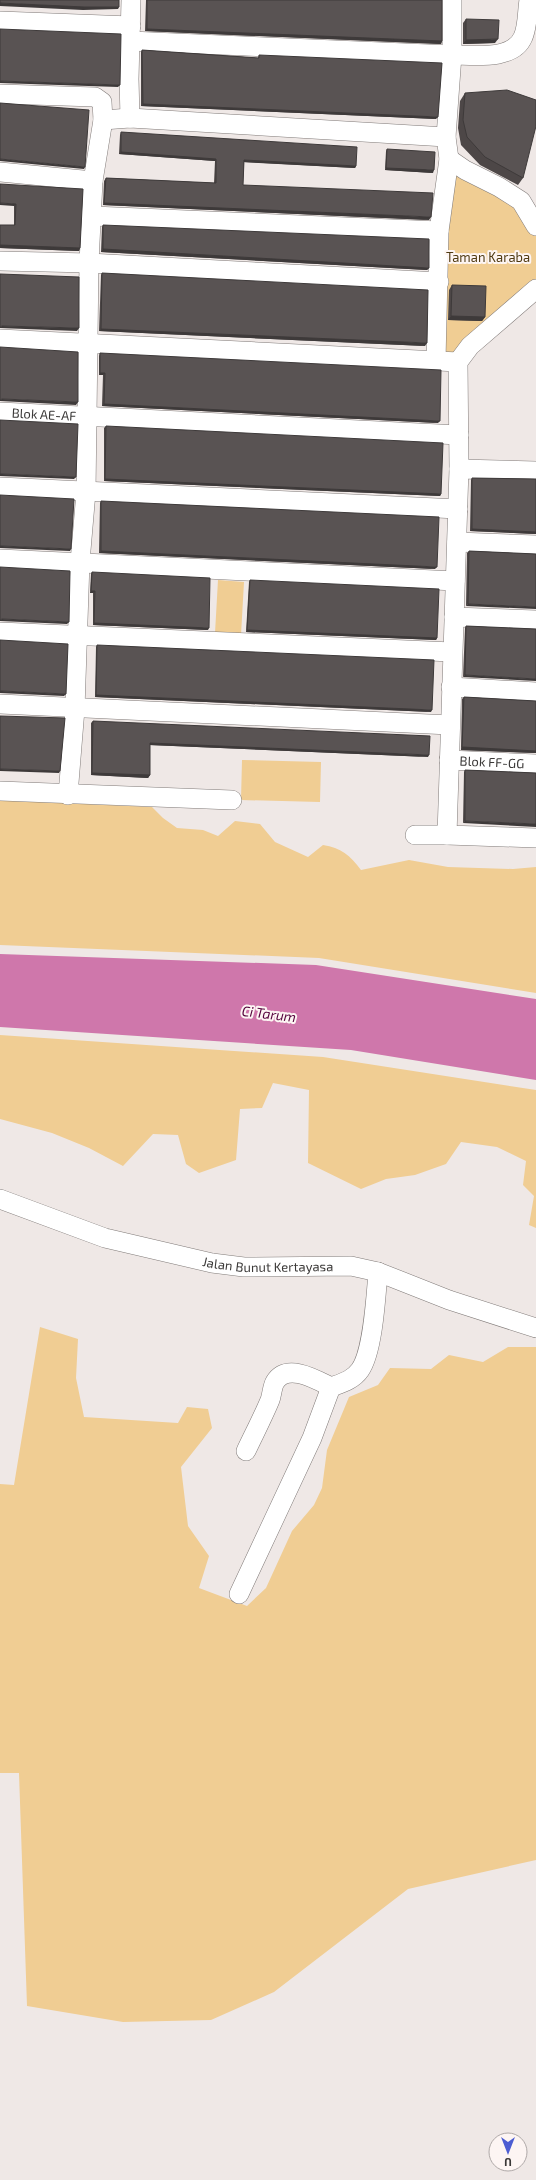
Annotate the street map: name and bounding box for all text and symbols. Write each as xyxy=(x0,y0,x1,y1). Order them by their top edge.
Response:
park label: Taman Karaba xyxy=(446,249,530,265)
street label: Blok AE-AF xyxy=(11,405,77,424)
street label: Blok FF-GG xyxy=(459,752,525,771)
water label: Ci Tarum xyxy=(241,1002,297,1025)
street label: Jalan Bunut Kertayasa xyxy=(201,1253,333,1275)
north arrow xyxy=(488,2132,528,2172)
text: U xyxy=(504,2156,512,2169)

